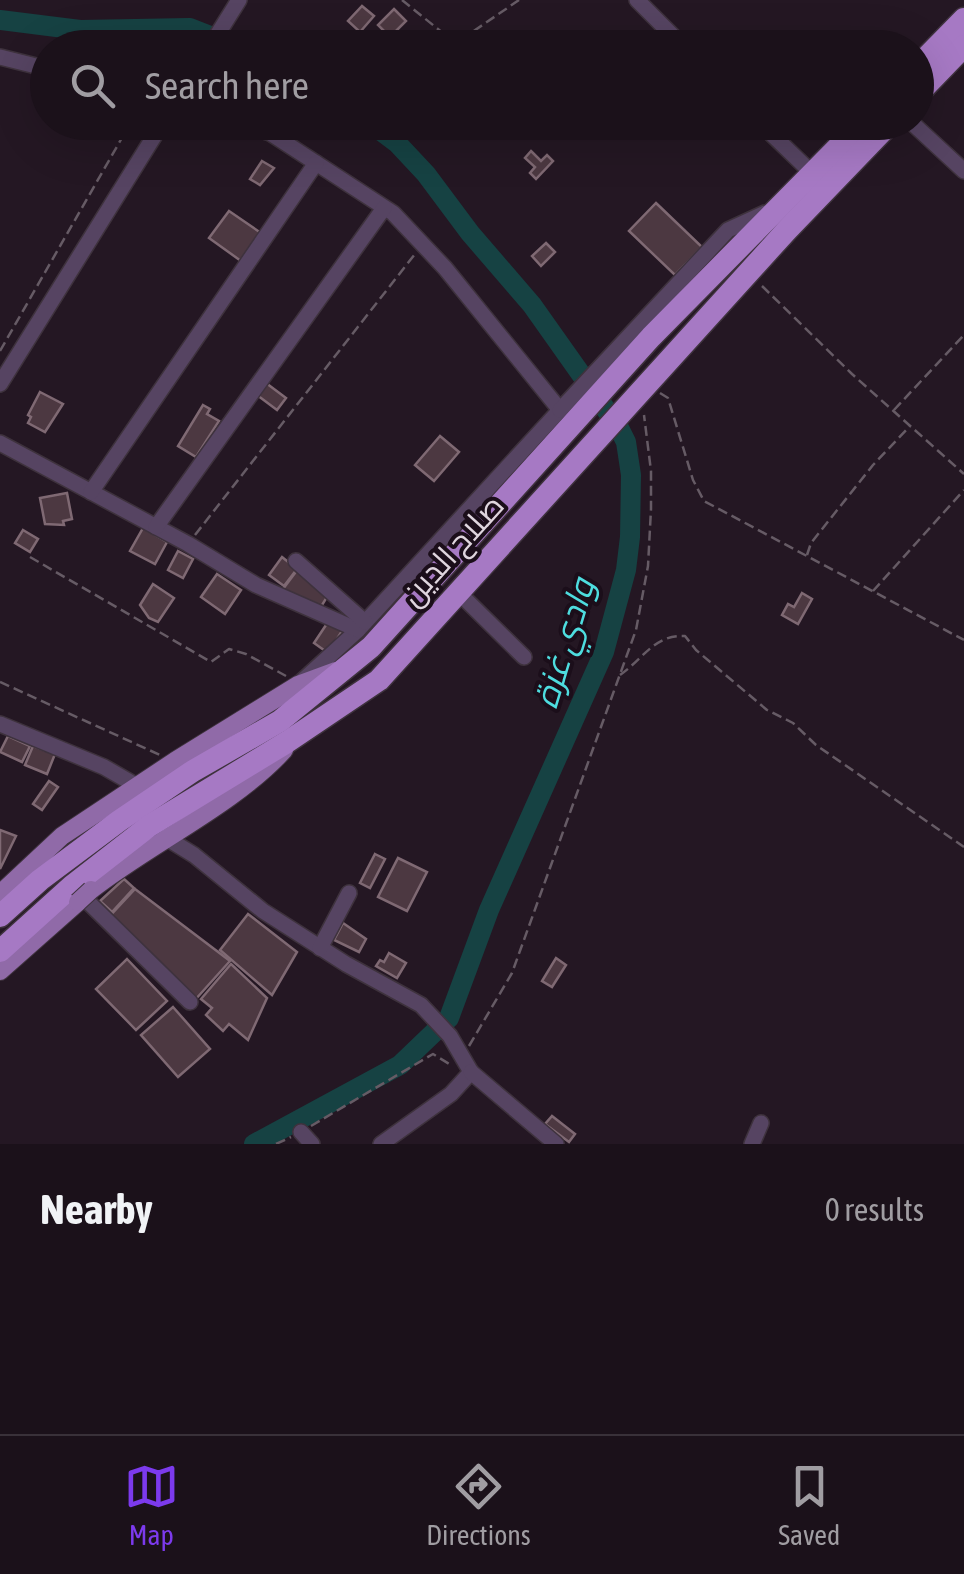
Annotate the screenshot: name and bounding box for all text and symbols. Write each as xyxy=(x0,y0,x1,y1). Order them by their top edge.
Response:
search box xyxy=(30,30,934,140)
icon: search xyxy=(65,58,120,113)
text: Search here xyxy=(145,64,309,107)
street label: صلاح الدين xyxy=(392,487,514,615)
water label: وادي غزة xyxy=(524,571,611,715)
text: Nearby xyxy=(40,1185,153,1233)
text: 0 results xyxy=(825,1191,924,1228)
tab: Map xyxy=(124,1459,179,1551)
tab: Directions xyxy=(426,1459,531,1551)
tab: Saved xyxy=(778,1459,840,1551)

